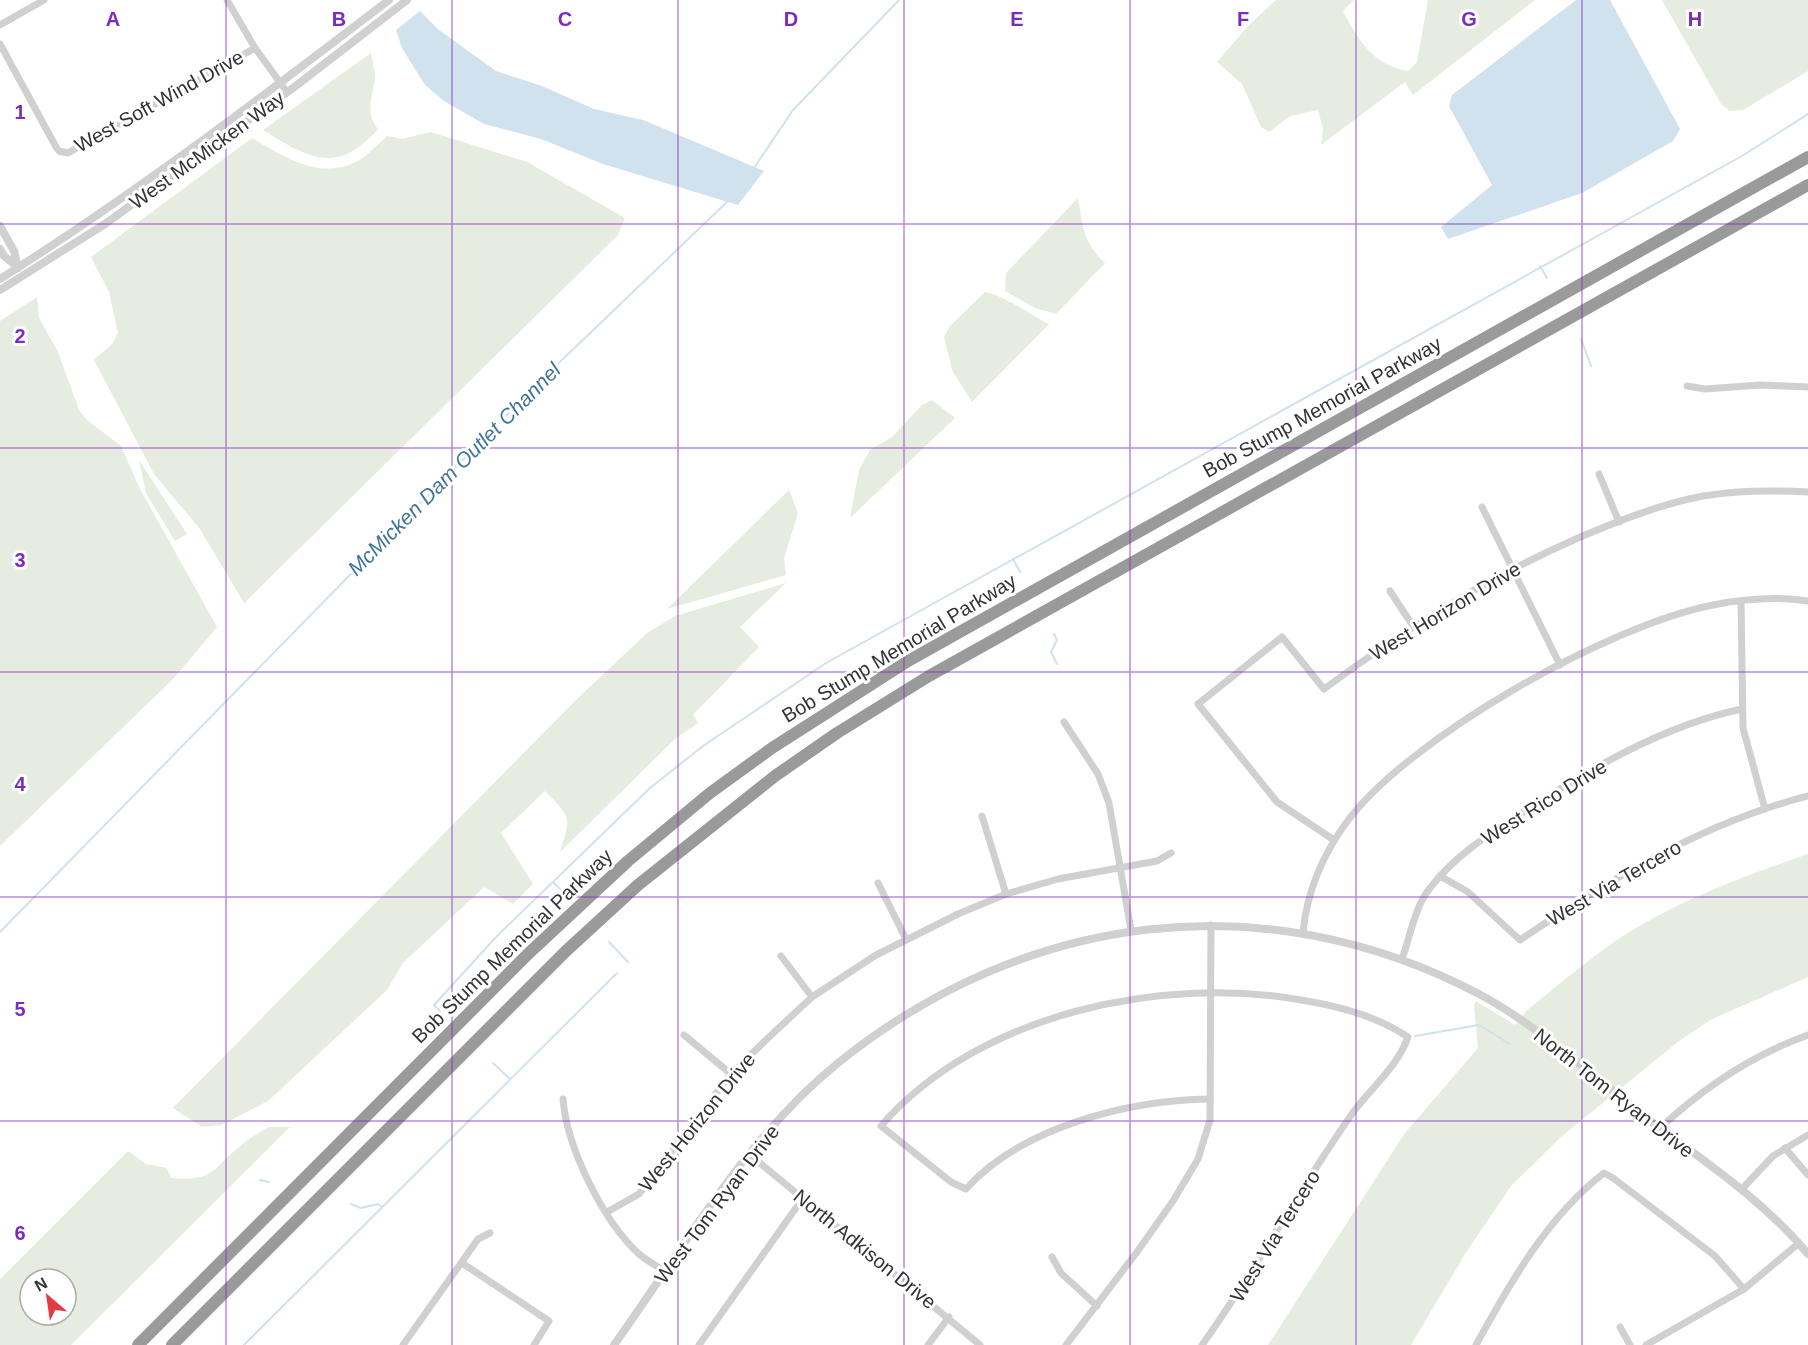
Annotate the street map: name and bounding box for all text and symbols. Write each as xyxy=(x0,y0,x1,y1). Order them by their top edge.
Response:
text: A xyxy=(106,8,120,30)
text: B xyxy=(332,8,346,30)
text: C xyxy=(558,8,572,30)
text: D xyxy=(784,8,798,30)
text: E xyxy=(1010,8,1024,30)
text: F xyxy=(1237,8,1249,30)
text: G xyxy=(1461,8,1477,30)
text: H xyxy=(1688,8,1702,30)
street label: West Soft Wind Drive xyxy=(71,45,247,157)
street label: West McMicken Way xyxy=(125,87,289,213)
text: 1 xyxy=(14,101,26,123)
text: 2 xyxy=(14,325,26,347)
street label: Bob Stump Memorial Parkway xyxy=(1199,332,1445,482)
water label: McMicken Dam Outlet Channel xyxy=(343,357,566,580)
text: 3 xyxy=(14,549,26,571)
street label: West Horizon Drive xyxy=(1366,557,1524,665)
street label: Bob Stump Memorial Parkway xyxy=(778,569,1020,727)
street label: West Rico Drive xyxy=(1478,755,1610,849)
text: 4 xyxy=(14,773,26,795)
street label: West Via Tercero xyxy=(1543,836,1685,930)
street label: Bob Stump Memorial Parkway xyxy=(408,845,616,1047)
text: 5 xyxy=(14,998,26,1020)
street label: North Tom Ryan Drive xyxy=(1530,1024,1698,1162)
street label: West Horizon Drive xyxy=(634,1048,760,1196)
street label: West Tom Ryan Drive xyxy=(650,1120,784,1288)
street label: West Via Tercero xyxy=(1226,1166,1324,1306)
street label: North Adkison Drive xyxy=(789,1185,941,1313)
text: 6 xyxy=(14,1222,26,1244)
north arrow xyxy=(18,1267,78,1327)
text: N xyxy=(32,1274,50,1295)

